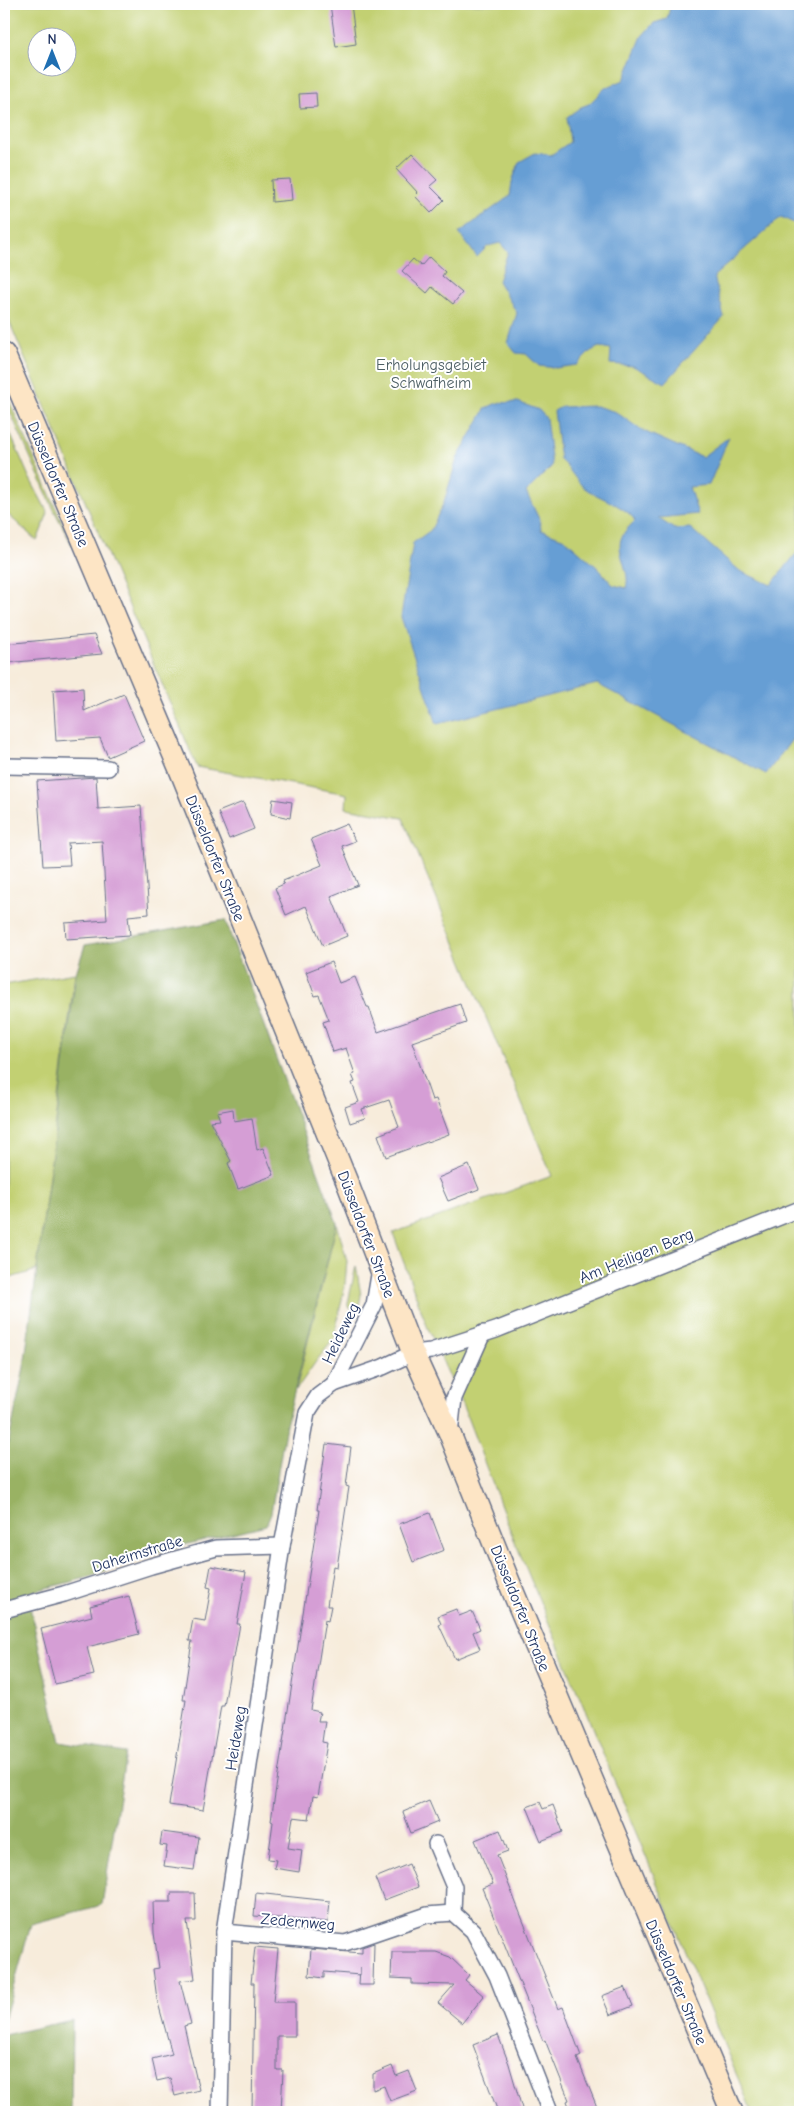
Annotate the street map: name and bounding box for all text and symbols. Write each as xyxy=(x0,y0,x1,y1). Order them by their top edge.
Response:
north arrow xyxy=(28,28,78,78)
text: N xyxy=(47,31,57,48)
park label: Erholungsgebiet Schwafheim xyxy=(376,356,486,392)
street label: Düsseldorfer Straße xyxy=(24,419,93,550)
street label: Düsseldorfer Straße xyxy=(182,793,249,924)
street label: Düsseldorfer Straße xyxy=(334,1168,399,1300)
street label: Am Heiligen Berg xyxy=(577,1225,696,1287)
street label: Heideweg xyxy=(318,1300,363,1367)
street label: Daheimstraße xyxy=(90,1532,185,1576)
street label: Düsseldorfer Straße xyxy=(487,1543,554,1674)
street label: Heideweg xyxy=(222,1704,250,1772)
street label: Zedernweg xyxy=(260,1910,336,1934)
street label: Düsseldorfer Straße xyxy=(642,1917,711,2048)

